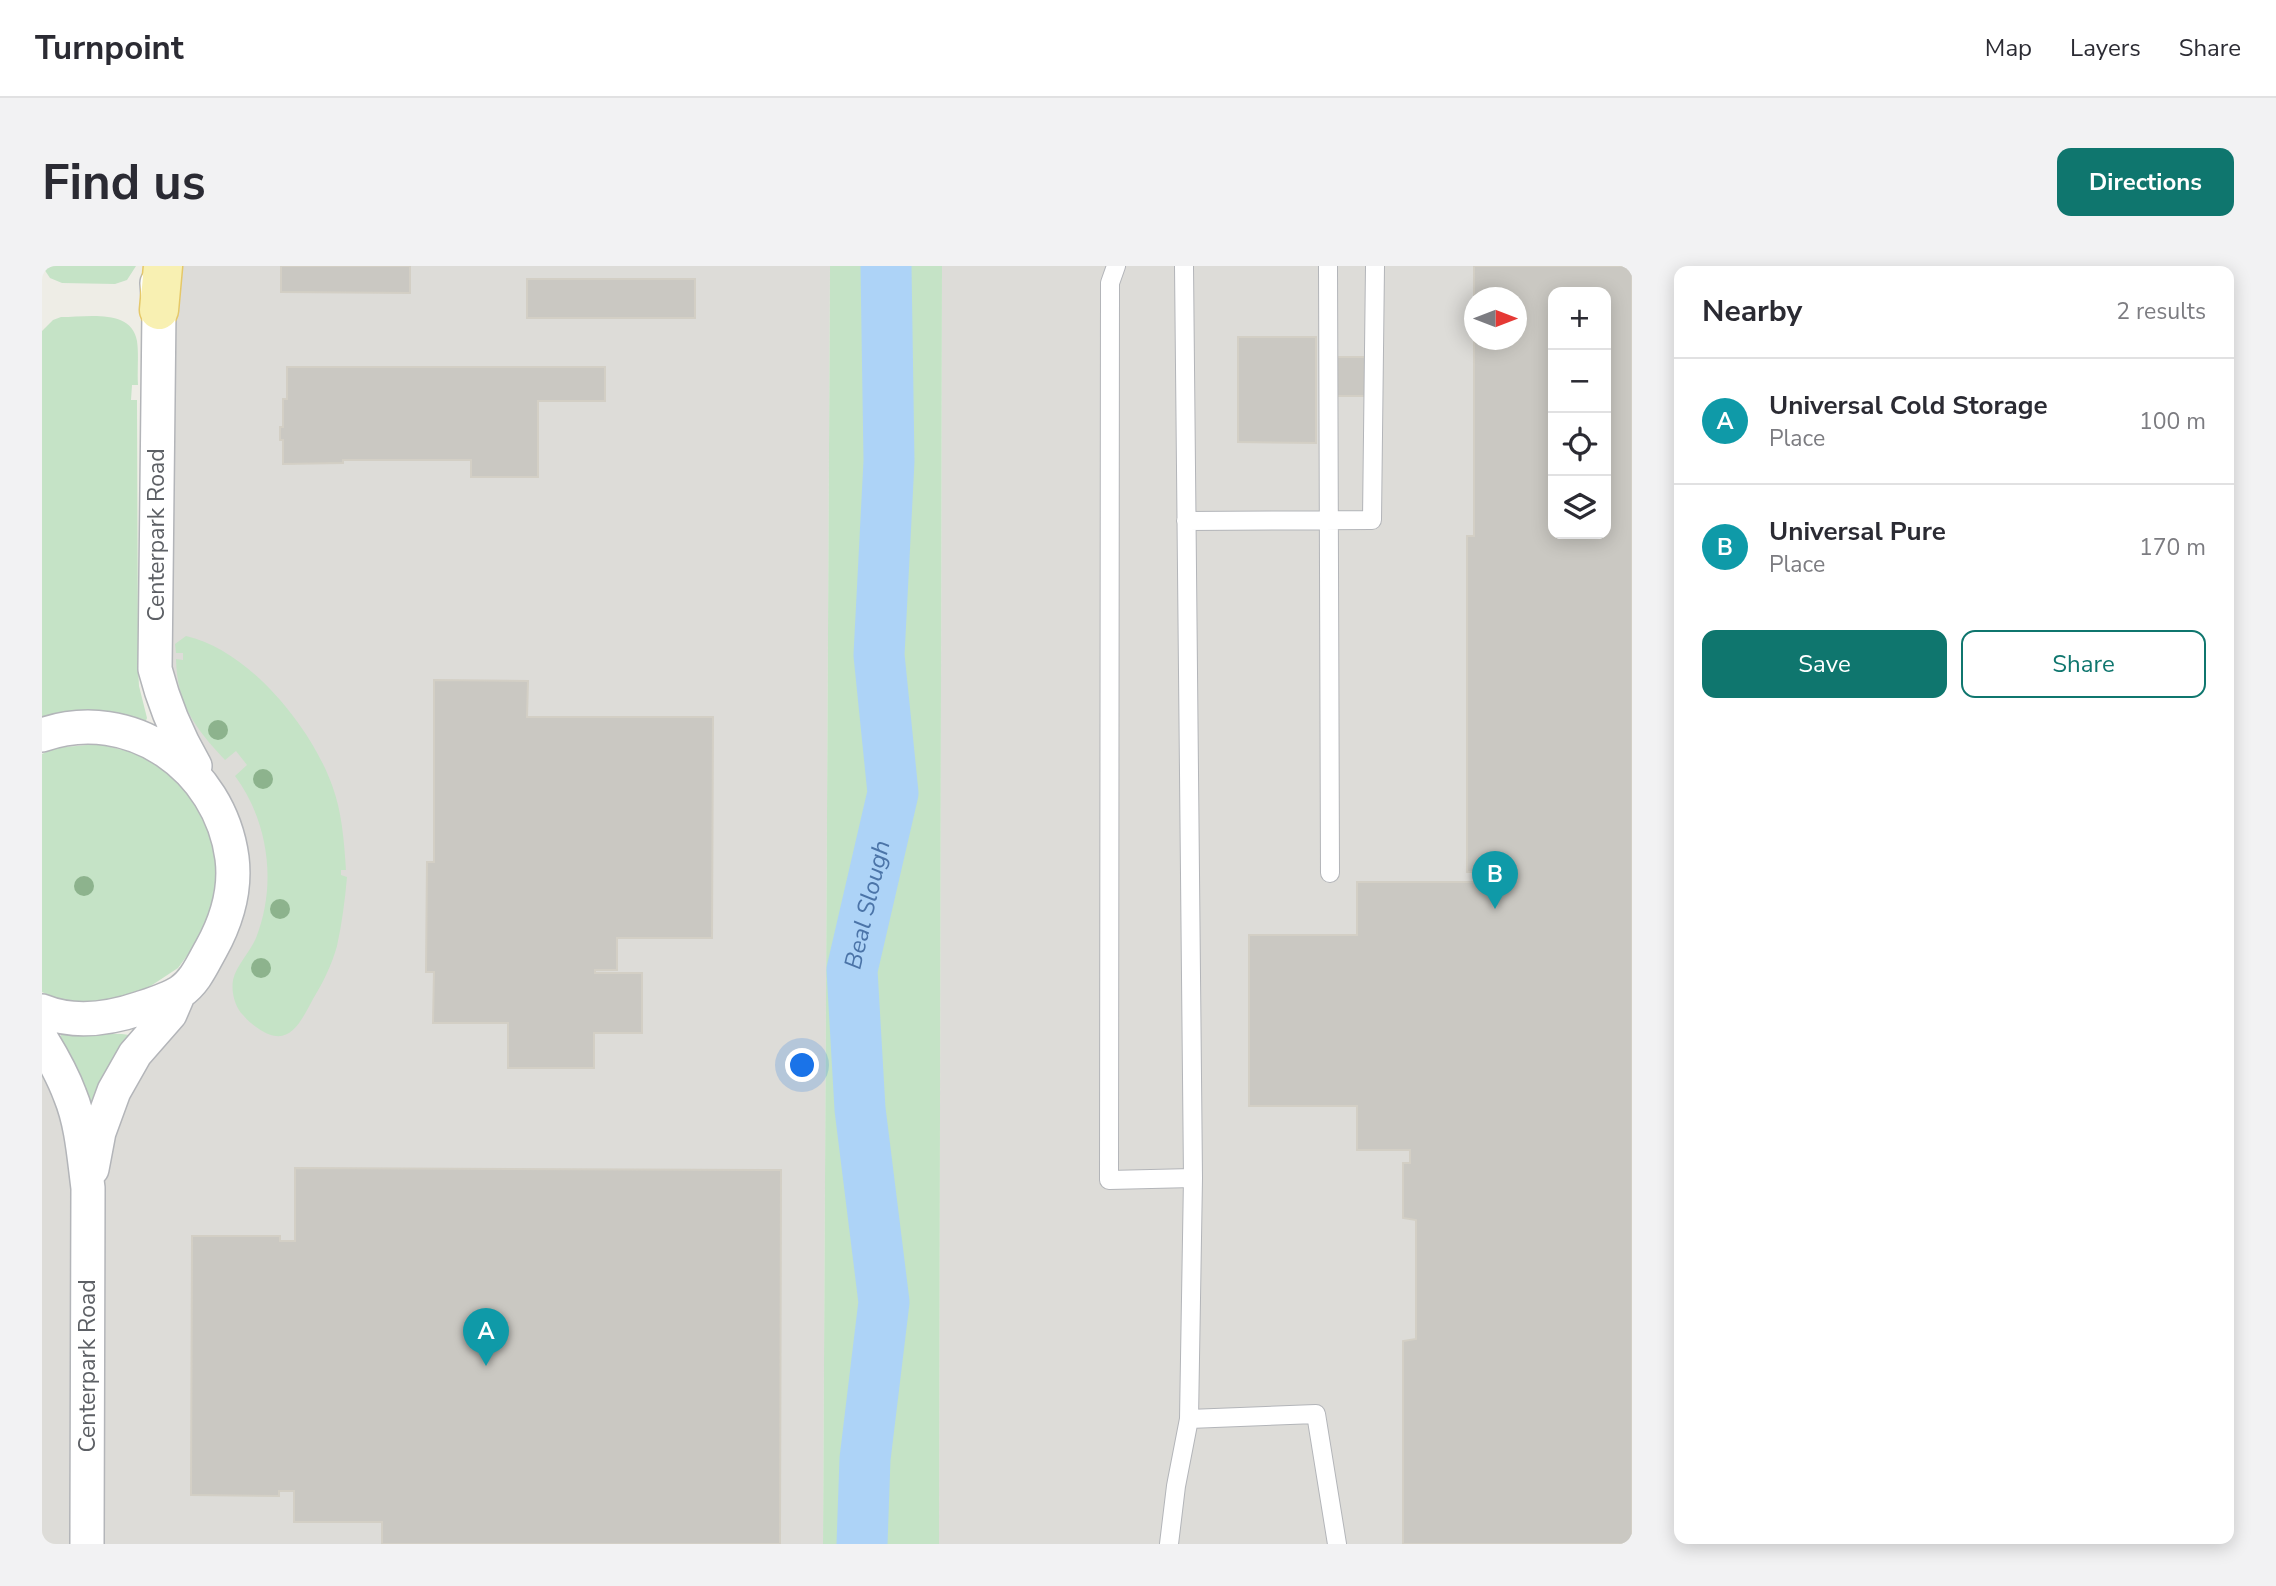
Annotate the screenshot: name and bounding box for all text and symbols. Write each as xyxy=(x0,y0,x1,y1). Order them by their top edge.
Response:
text: Turnpoint xyxy=(35,26,184,71)
text: Map xyxy=(1985,32,2032,64)
text: Layers xyxy=(2070,32,2141,64)
text: Share xyxy=(2179,32,2241,64)
button: Directions xyxy=(2057,148,2234,216)
text: Find us xyxy=(42,149,206,216)
north arrow xyxy=(1464,287,1527,350)
map controls xyxy=(1548,287,1611,539)
button: + xyxy=(1548,287,1611,350)
text: Nearby xyxy=(1702,291,1802,332)
text: 2 results xyxy=(2116,296,2206,327)
button: − xyxy=(1548,350,1611,413)
text: Universal Cold Storage xyxy=(1769,388,2048,423)
text: A xyxy=(1716,406,1734,437)
text: 100 m xyxy=(2139,406,2206,437)
button: locate xyxy=(1548,413,1611,476)
text: Place xyxy=(1769,423,1825,454)
street label: Centerpark Road xyxy=(141,448,172,622)
button: layers xyxy=(1548,476,1611,539)
text: Universal Pure xyxy=(1769,514,1946,549)
text: B xyxy=(1717,532,1733,563)
text: 170 m xyxy=(2139,532,2206,563)
text: Place xyxy=(1769,549,1825,580)
button: Save xyxy=(1702,630,1947,698)
button: Share xyxy=(1961,630,2206,698)
water label: Beal Slough xyxy=(837,837,898,972)
pin: B xyxy=(1472,851,1518,909)
your location xyxy=(785,1048,819,1082)
street label: Centerpark Road xyxy=(72,1279,103,1453)
pin: A xyxy=(463,1308,509,1366)

